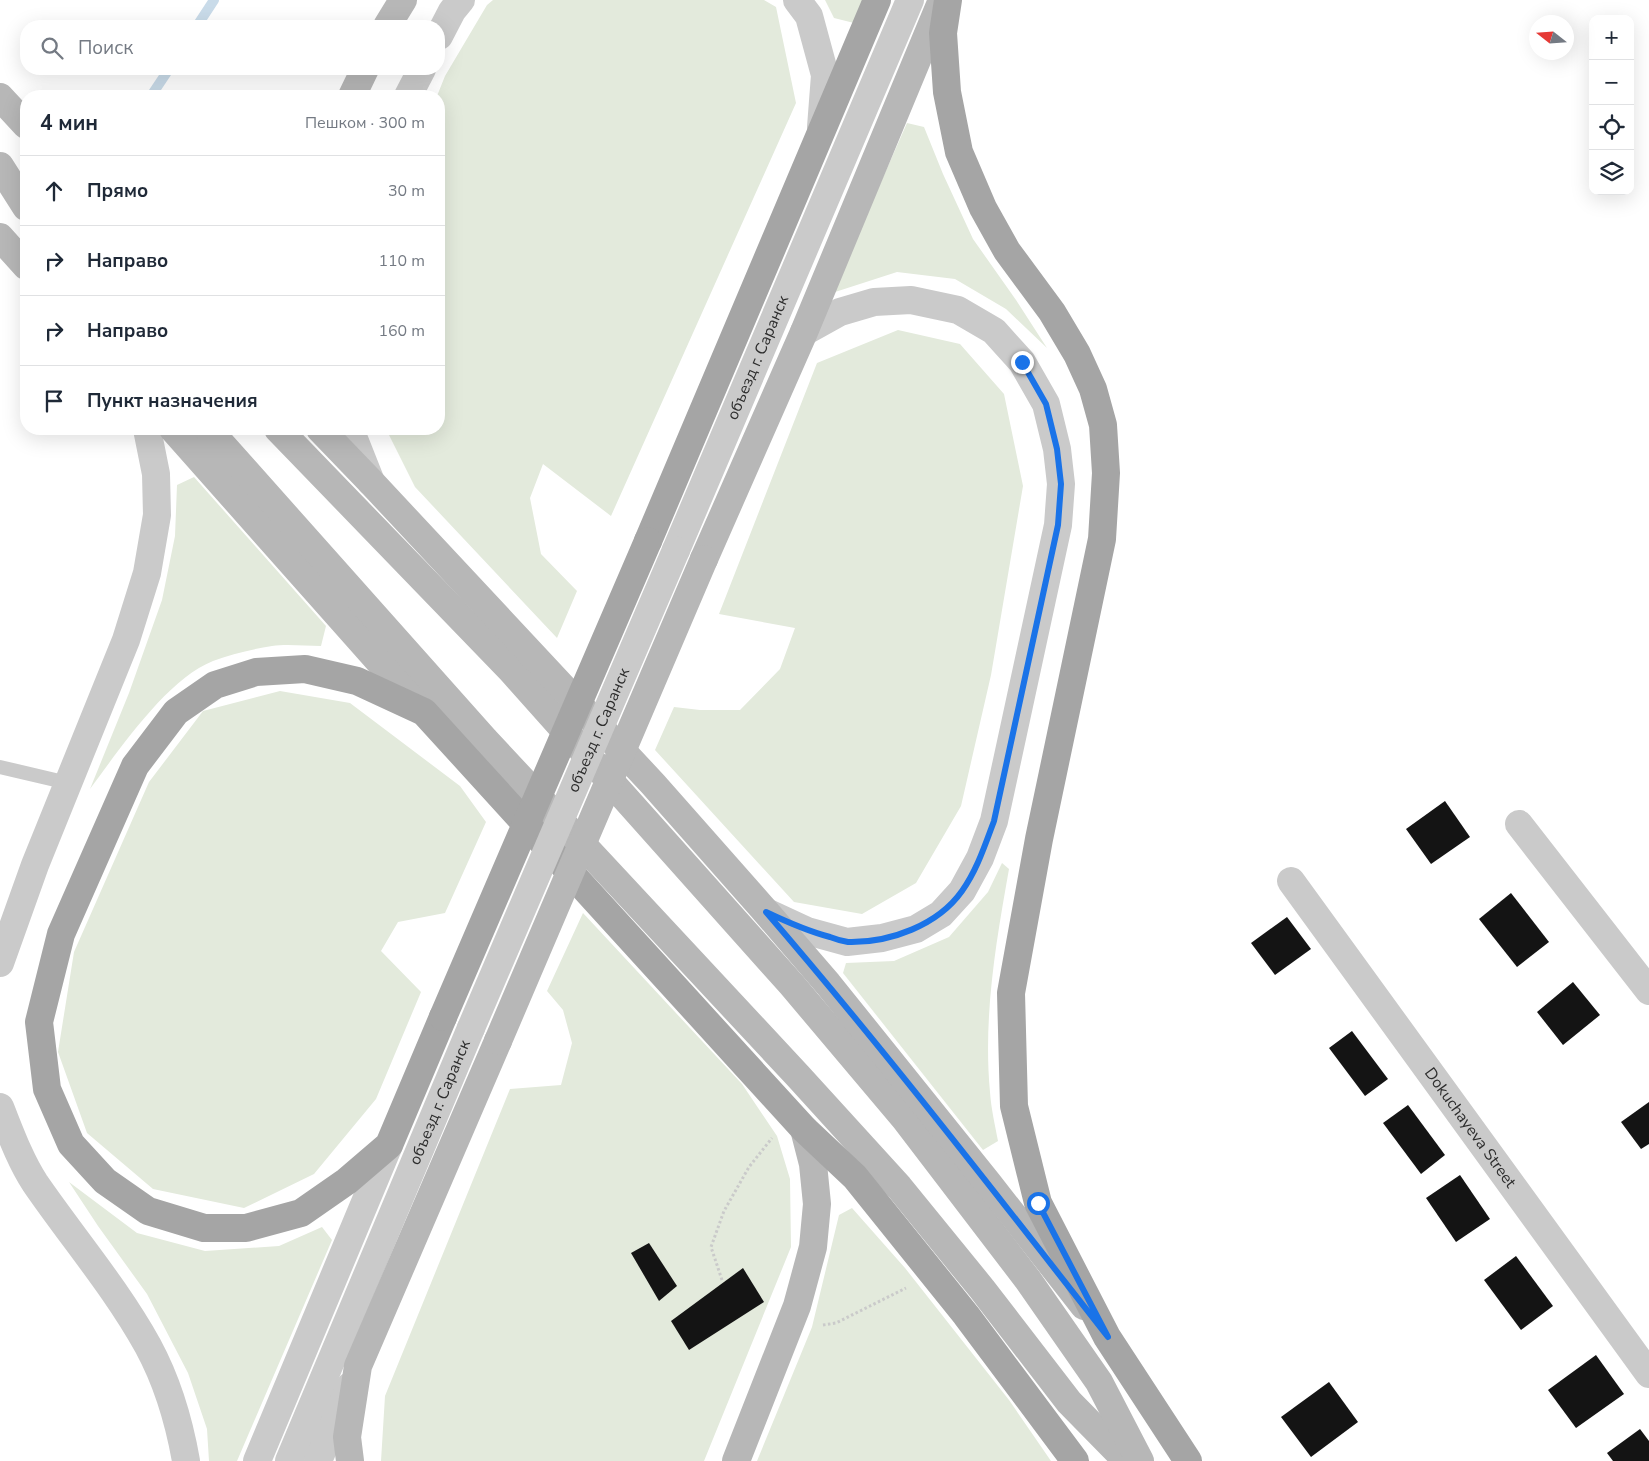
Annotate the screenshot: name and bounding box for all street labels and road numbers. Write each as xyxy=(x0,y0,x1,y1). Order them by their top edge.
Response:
street label: объезд г. Саранск xyxy=(722,291,794,423)
street label: объезд г. Саранск xyxy=(562,664,635,796)
street label: объезд г. Саранск xyxy=(404,1036,476,1168)
street label: Dokuchayeva Street xyxy=(1419,1063,1522,1193)

